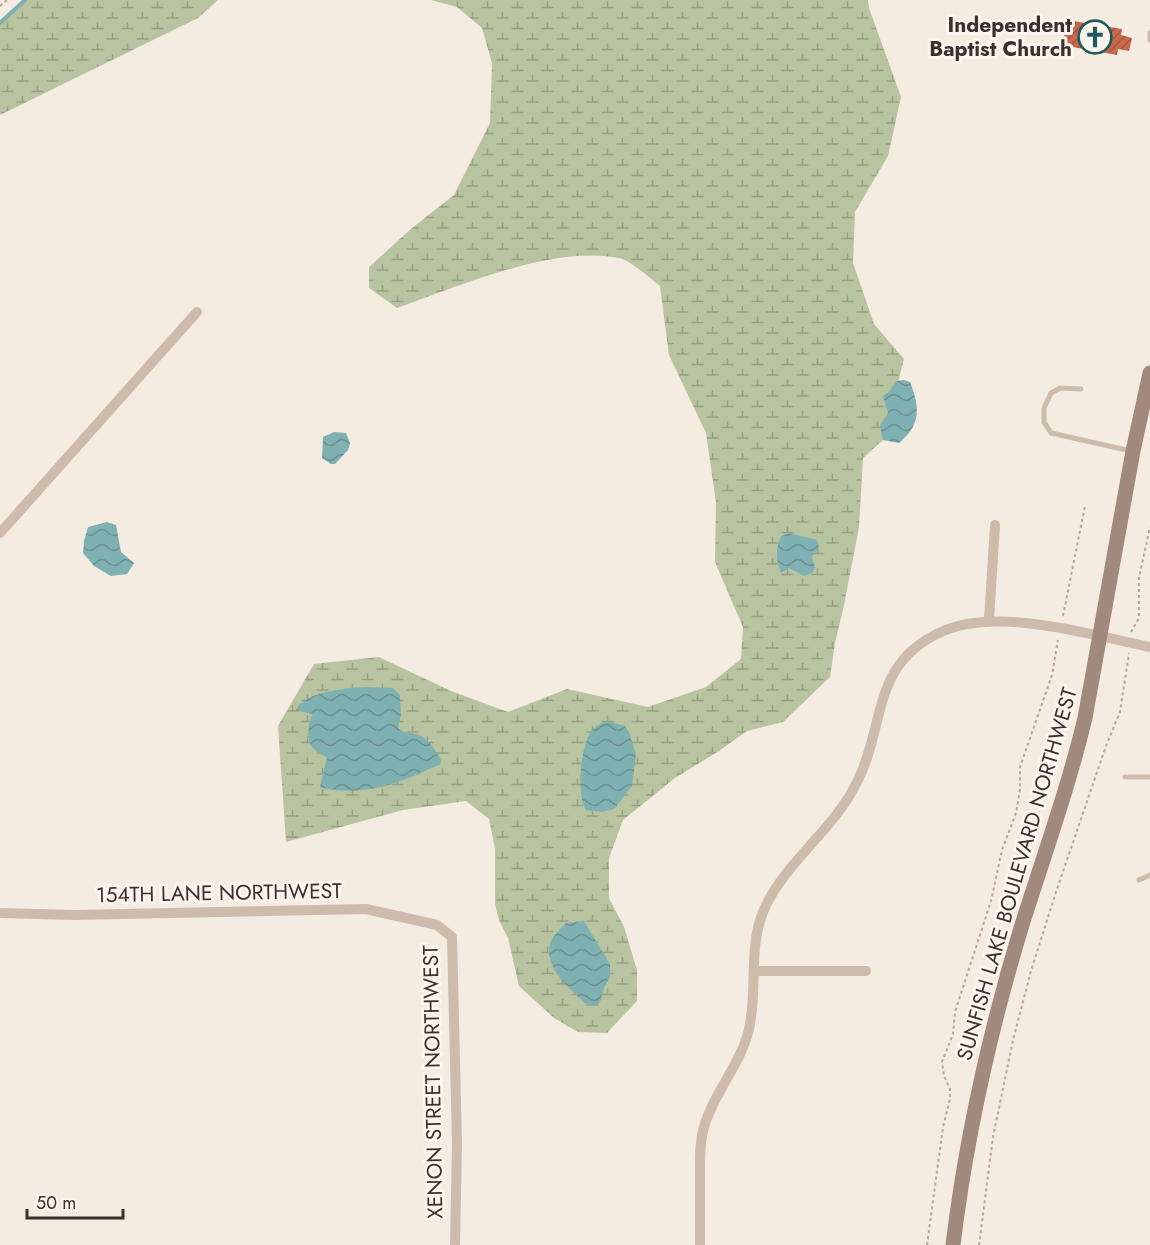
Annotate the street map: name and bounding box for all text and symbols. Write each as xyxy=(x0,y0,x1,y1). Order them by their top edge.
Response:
place label: Independent Baptist Church xyxy=(929,10,1072,64)
church icon: Independent Baptist Church xyxy=(1077,19,1113,55)
street label: SUNFISH LAKE BOULEVARD NORTHWEST xyxy=(949,684,1085,1064)
street label: 154TH LANE NORTHWEST xyxy=(96,876,342,910)
street label: XENON STREET NORTHWEST xyxy=(416,945,450,1219)
scale bar xyxy=(27,1182,123,1220)
text: 50 m xyxy=(36,1190,76,1216)

